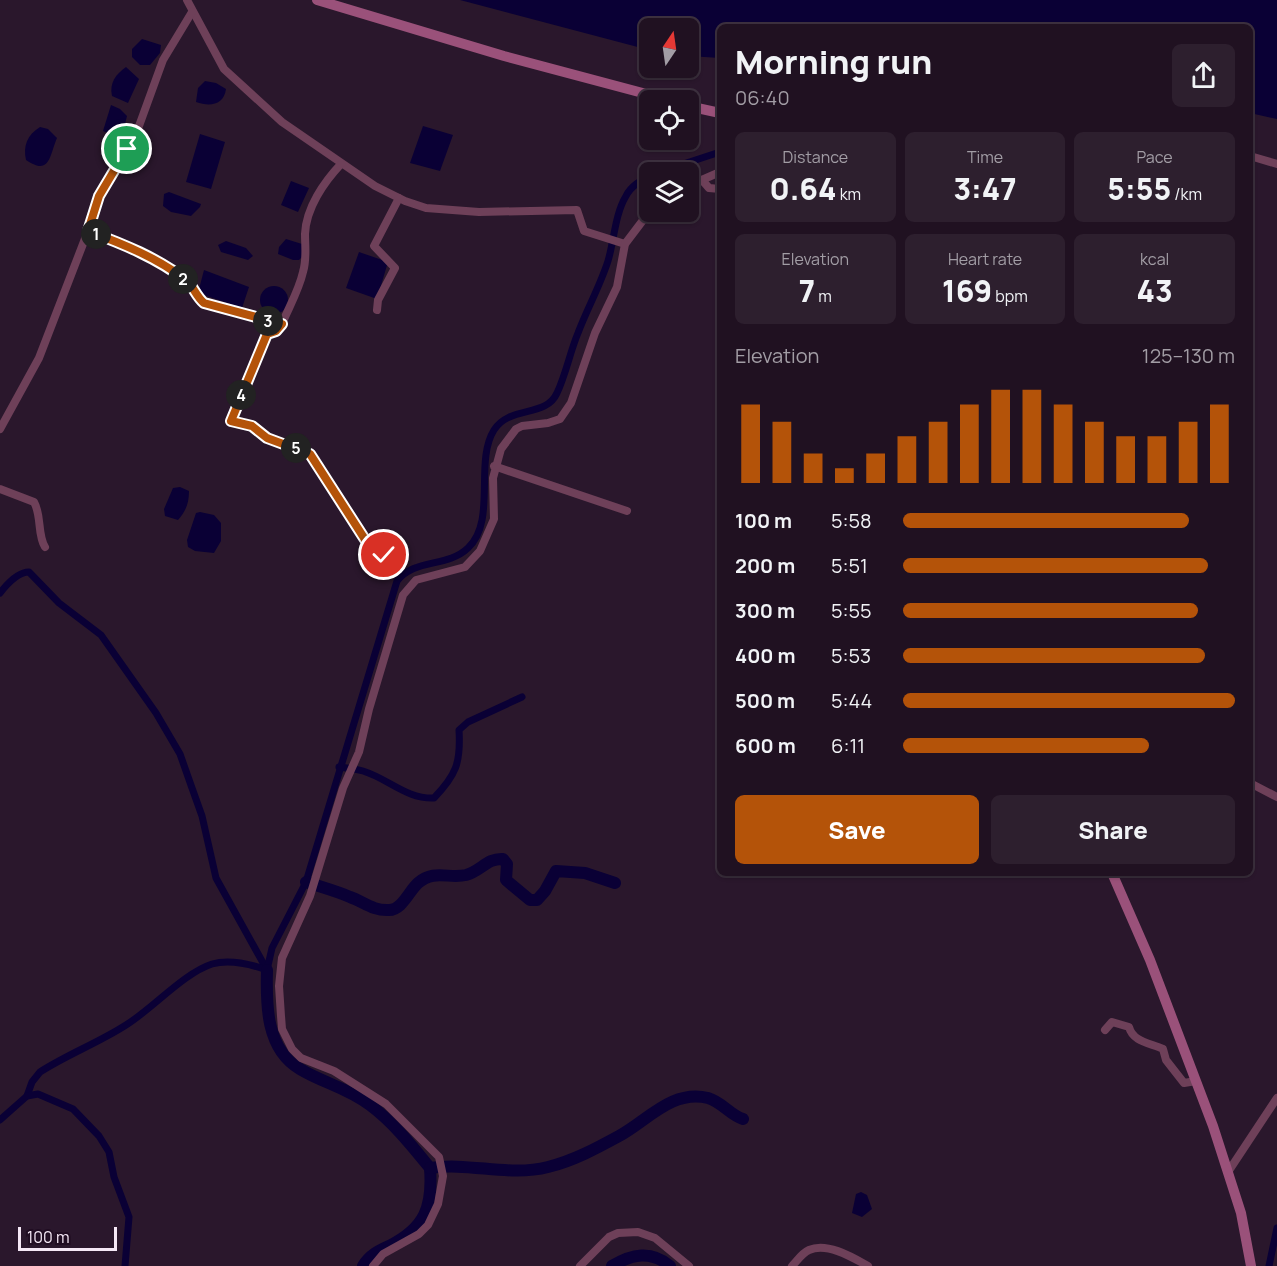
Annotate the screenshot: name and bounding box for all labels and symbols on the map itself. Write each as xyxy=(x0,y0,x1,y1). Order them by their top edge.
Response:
north arrow xyxy=(639,18,699,78)
pin xyxy=(101,123,152,174)
pin: 1 xyxy=(81,219,111,249)
pin: 2 xyxy=(168,264,198,294)
pin: 3 xyxy=(253,306,283,336)
pin: 4 xyxy=(226,380,256,410)
pin: 5 xyxy=(281,433,311,463)
pin xyxy=(358,529,409,580)
scale bar xyxy=(18,1224,117,1252)

